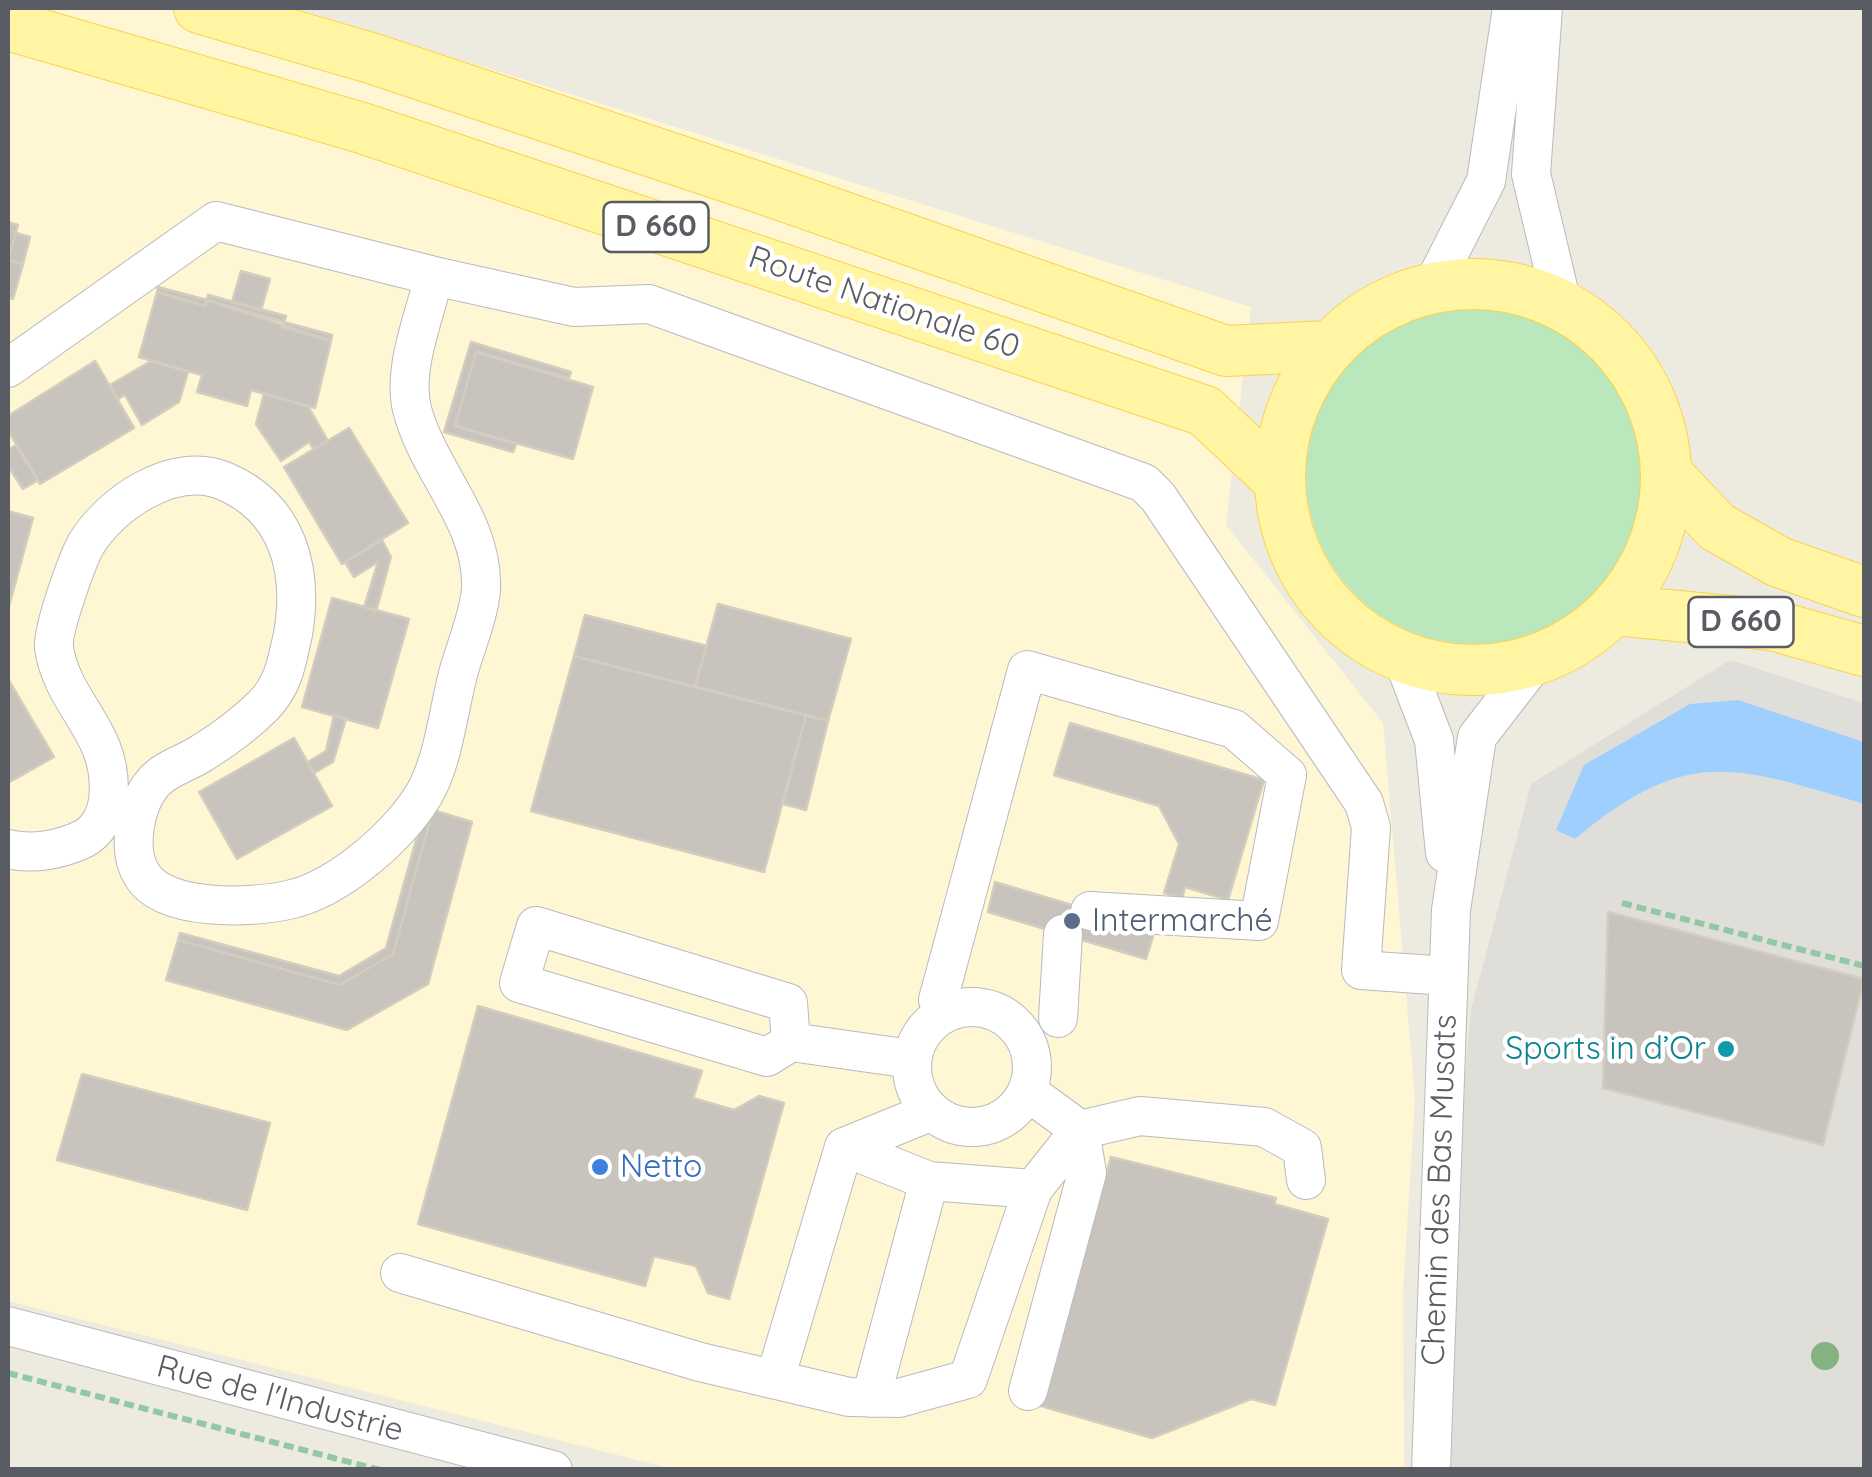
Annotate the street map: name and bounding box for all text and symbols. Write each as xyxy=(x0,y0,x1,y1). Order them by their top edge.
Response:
road number: D 660 xyxy=(604,202,708,252)
street label: Route Nationale 60 xyxy=(743,239,1025,367)
road number: D 660 xyxy=(1688,597,1794,647)
place label: Intermarché xyxy=(1092,902,1273,940)
marker: Intermarché xyxy=(1061,910,1083,932)
street label: Chemin des Bas Musats xyxy=(1415,1014,1465,1366)
place label: Sports in d’Or xyxy=(1505,1030,1706,1068)
marker: Sports in d’Or xyxy=(1715,1038,1737,1060)
place label: Netto xyxy=(620,1148,702,1186)
marker: Netto xyxy=(589,1156,611,1178)
street label: Rue de l'Industrie xyxy=(153,1348,407,1450)

